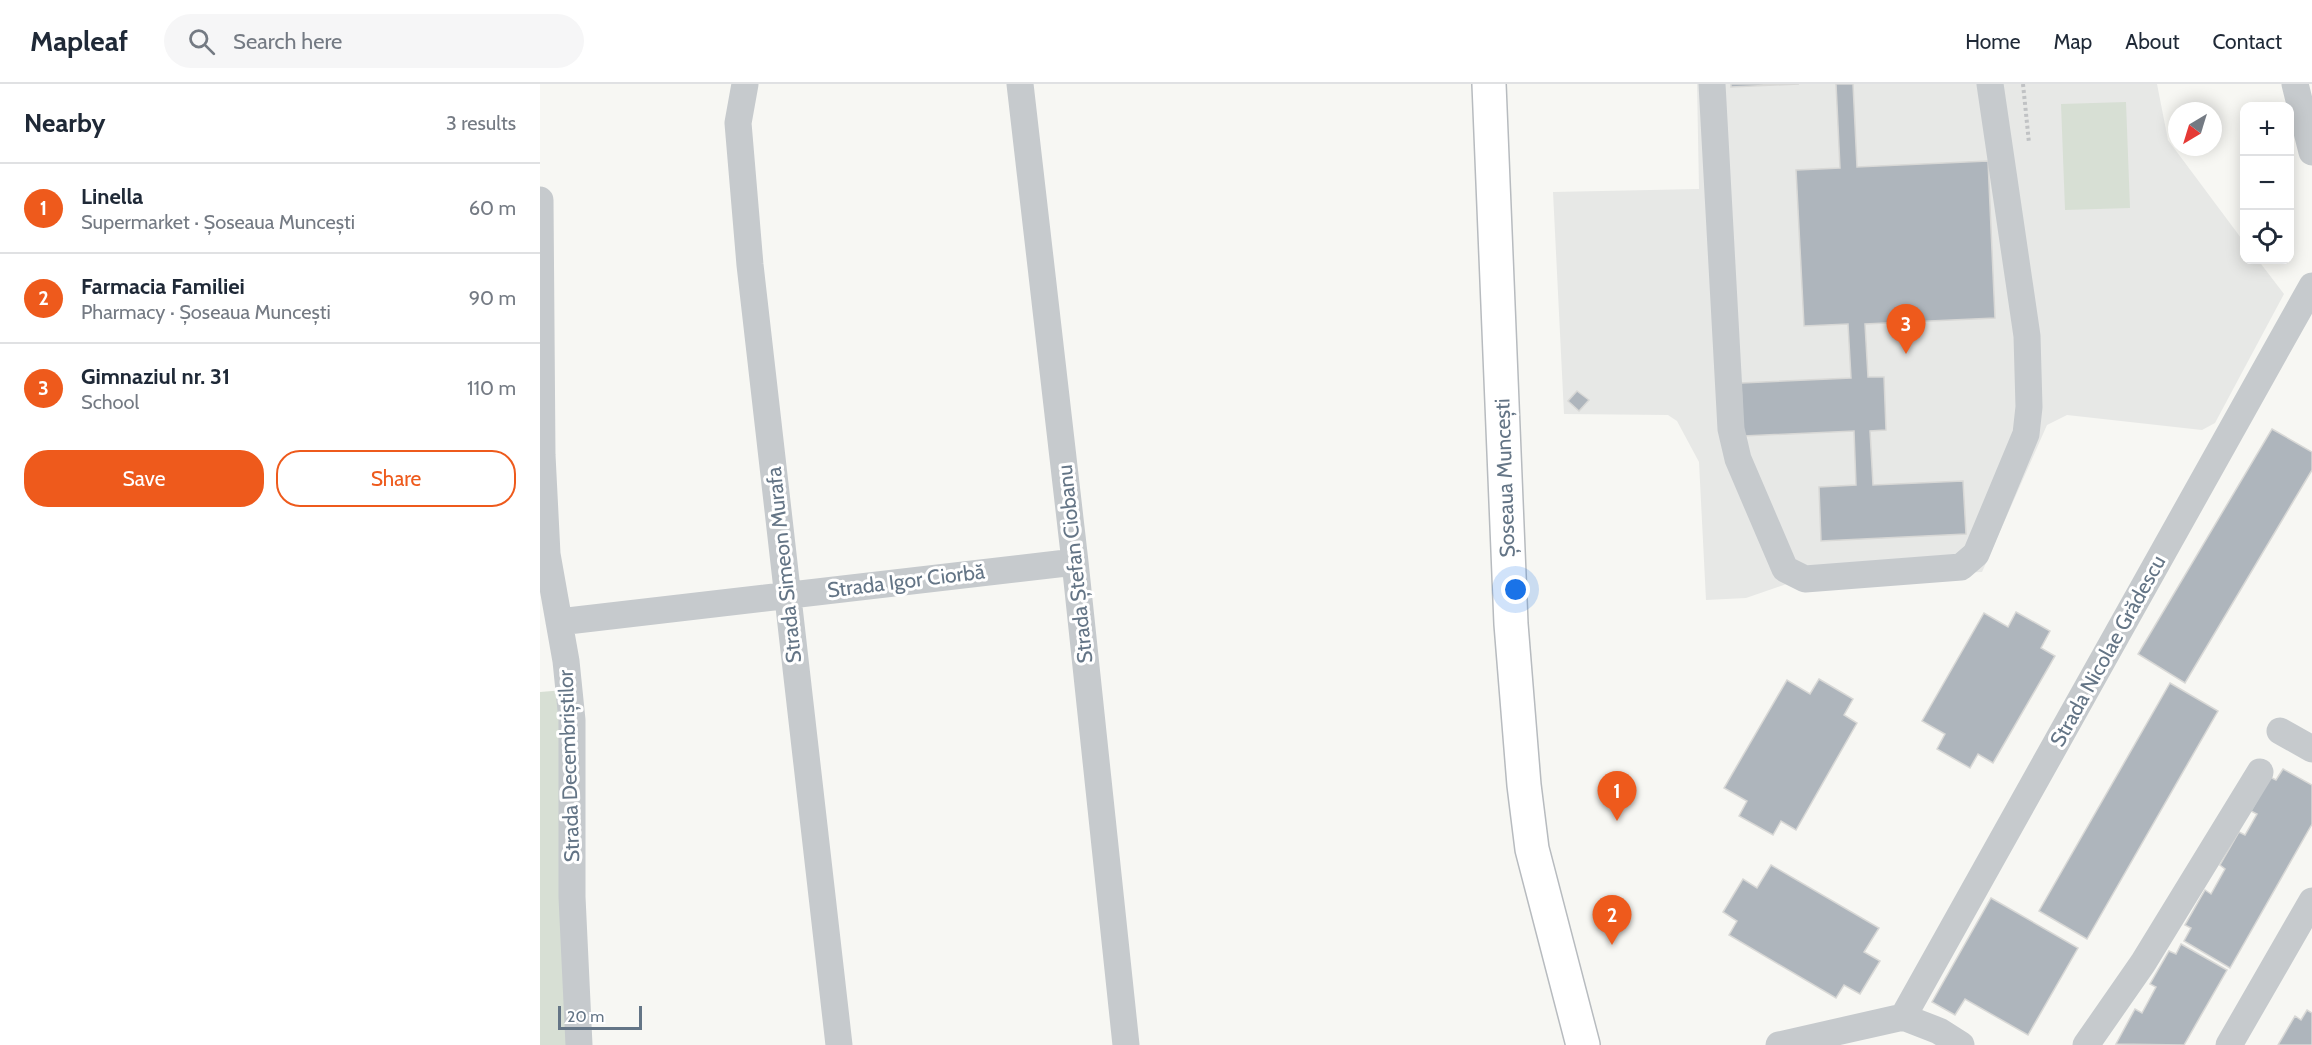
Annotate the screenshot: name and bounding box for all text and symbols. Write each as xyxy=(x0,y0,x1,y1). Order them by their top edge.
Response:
search box xyxy=(164,14,584,68)
text: Mapleaf xyxy=(30,24,128,58)
icon: search xyxy=(185,25,218,58)
text: Search here xyxy=(233,28,342,55)
text: Home xyxy=(1965,29,2021,54)
text: Map xyxy=(2054,29,2092,54)
text: About xyxy=(2125,29,2179,54)
text: Contact xyxy=(2212,29,2282,54)
north arrow xyxy=(2168,102,2222,156)
map controls xyxy=(2240,102,2294,264)
button: + xyxy=(2240,102,2294,156)
text: Nearby xyxy=(24,107,105,139)
text: 3 results xyxy=(446,111,516,135)
button: − xyxy=(2240,156,2294,210)
text: Linella xyxy=(81,183,143,210)
text: 1 xyxy=(40,196,47,220)
text: 60 m xyxy=(469,196,516,220)
text: Supermarket · Șoseaua Muncești xyxy=(81,210,355,234)
button: locate xyxy=(2240,210,2294,264)
text: Farmacia Familiei xyxy=(81,273,245,300)
text: 2 xyxy=(38,286,49,310)
text: 90 m xyxy=(469,286,516,310)
text: Pharmacy · Șoseaua Muncești xyxy=(81,300,331,324)
pin: 3 xyxy=(1886,304,1926,354)
text: Gimnaziul nr. 31 xyxy=(81,363,230,390)
text: 3 xyxy=(38,376,49,400)
text: 110 m xyxy=(467,376,516,400)
text: School xyxy=(81,390,139,414)
street label: Șoseaua Muncești xyxy=(1489,398,1522,558)
button: Save xyxy=(24,450,264,507)
button: Share xyxy=(276,450,516,507)
street label: Strada Ștefan Ciobanu xyxy=(1052,463,1099,665)
street label: Strada Simeon Murafa xyxy=(761,466,806,664)
street label: Strada Nicolae Grădescu xyxy=(2045,551,2171,751)
street label: Strada Igor Ciorbă xyxy=(826,558,986,603)
your location xyxy=(1501,575,1530,604)
street label: Strada Decembriștilor xyxy=(553,669,586,863)
pin: 1 xyxy=(1598,772,1636,821)
pin: 2 xyxy=(1592,896,1632,945)
scale bar xyxy=(558,1003,642,1030)
text: 20 m xyxy=(567,1007,604,1026)

